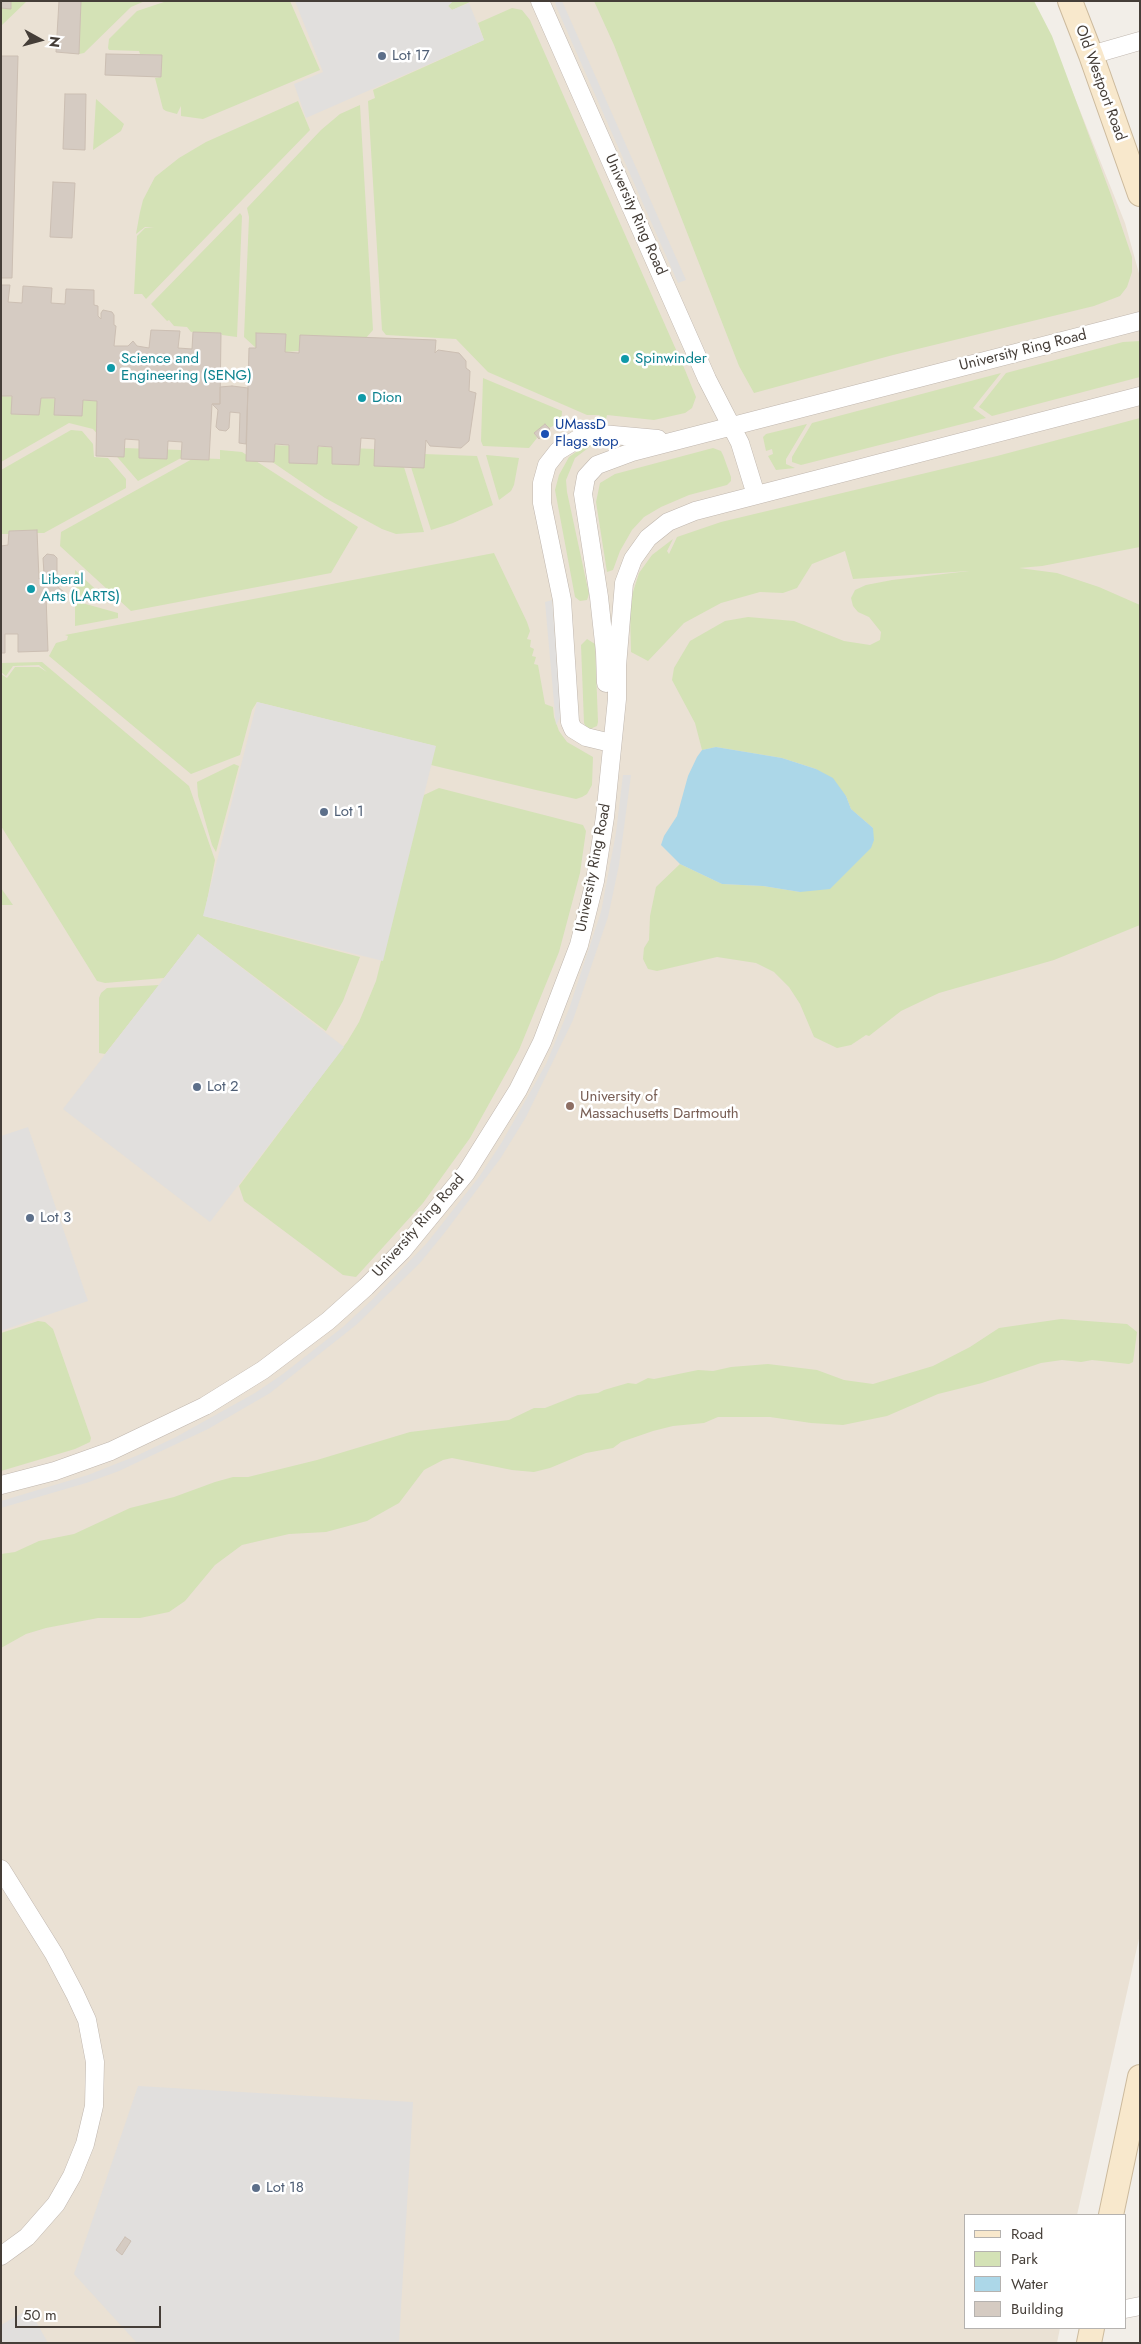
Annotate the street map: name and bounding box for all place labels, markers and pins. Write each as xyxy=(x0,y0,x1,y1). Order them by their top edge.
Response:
place label: Lot 17 xyxy=(392,47,430,65)
marker: Lot 17 xyxy=(376,50,388,62)
place label: Science and Engineering (SENG) xyxy=(121,350,252,385)
place label: Spinwinder xyxy=(635,350,707,368)
marker: Spinwinder xyxy=(619,353,631,365)
marker: Science and Engineering (SENG) xyxy=(105,362,117,374)
place label: Dion xyxy=(372,389,402,407)
marker: Dion xyxy=(356,392,368,404)
place label: UMassD Flags stop xyxy=(555,416,619,451)
marker: UMassD Flags stop xyxy=(539,428,551,440)
place label: Liberal Arts (LARTS) xyxy=(41,571,120,606)
marker: Liberal Arts (LARTS) xyxy=(25,583,37,595)
place label: Lot 1 xyxy=(334,803,364,821)
marker: Lot 1 xyxy=(318,806,330,818)
place label: Lot 2 xyxy=(207,1078,239,1096)
marker: Lot 2 xyxy=(191,1081,203,1093)
place label: University of Massachusetts Dartmouth xyxy=(580,1088,739,1123)
marker: University of Massachusetts Dartmouth xyxy=(564,1100,576,1112)
place label: Lot 3 xyxy=(40,1209,71,1227)
marker: Lot 3 xyxy=(24,1212,36,1224)
place label: Lot 18 xyxy=(266,2179,304,2197)
marker: Lot 18 xyxy=(250,2182,262,2194)

